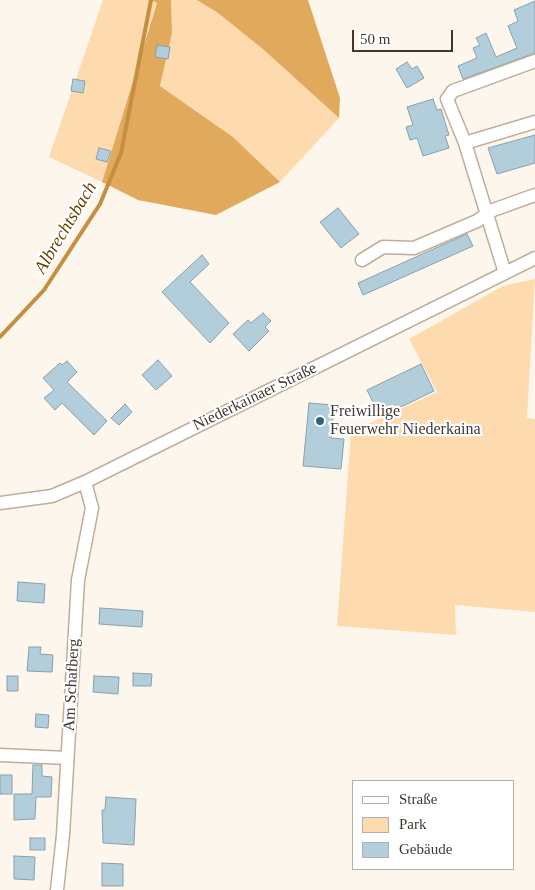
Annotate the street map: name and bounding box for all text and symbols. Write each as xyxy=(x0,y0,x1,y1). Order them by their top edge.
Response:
scale bar xyxy=(355,20,456,52)
text: 50 m xyxy=(360,31,390,47)
water label: Albrechtsbach xyxy=(30,178,102,278)
street label: Niederkainaer Straße xyxy=(190,359,320,435)
place label: Freiwillige Feuerwehr Niederkaina xyxy=(330,402,481,440)
marker: Freiwillige Feuerwehr Niederkaina xyxy=(314,415,326,427)
street label: Am Schafberg xyxy=(60,638,84,732)
legend xyxy=(352,780,515,870)
text: Straße xyxy=(399,791,437,807)
text: Park xyxy=(399,816,427,832)
text: Gebäude xyxy=(399,841,452,857)

